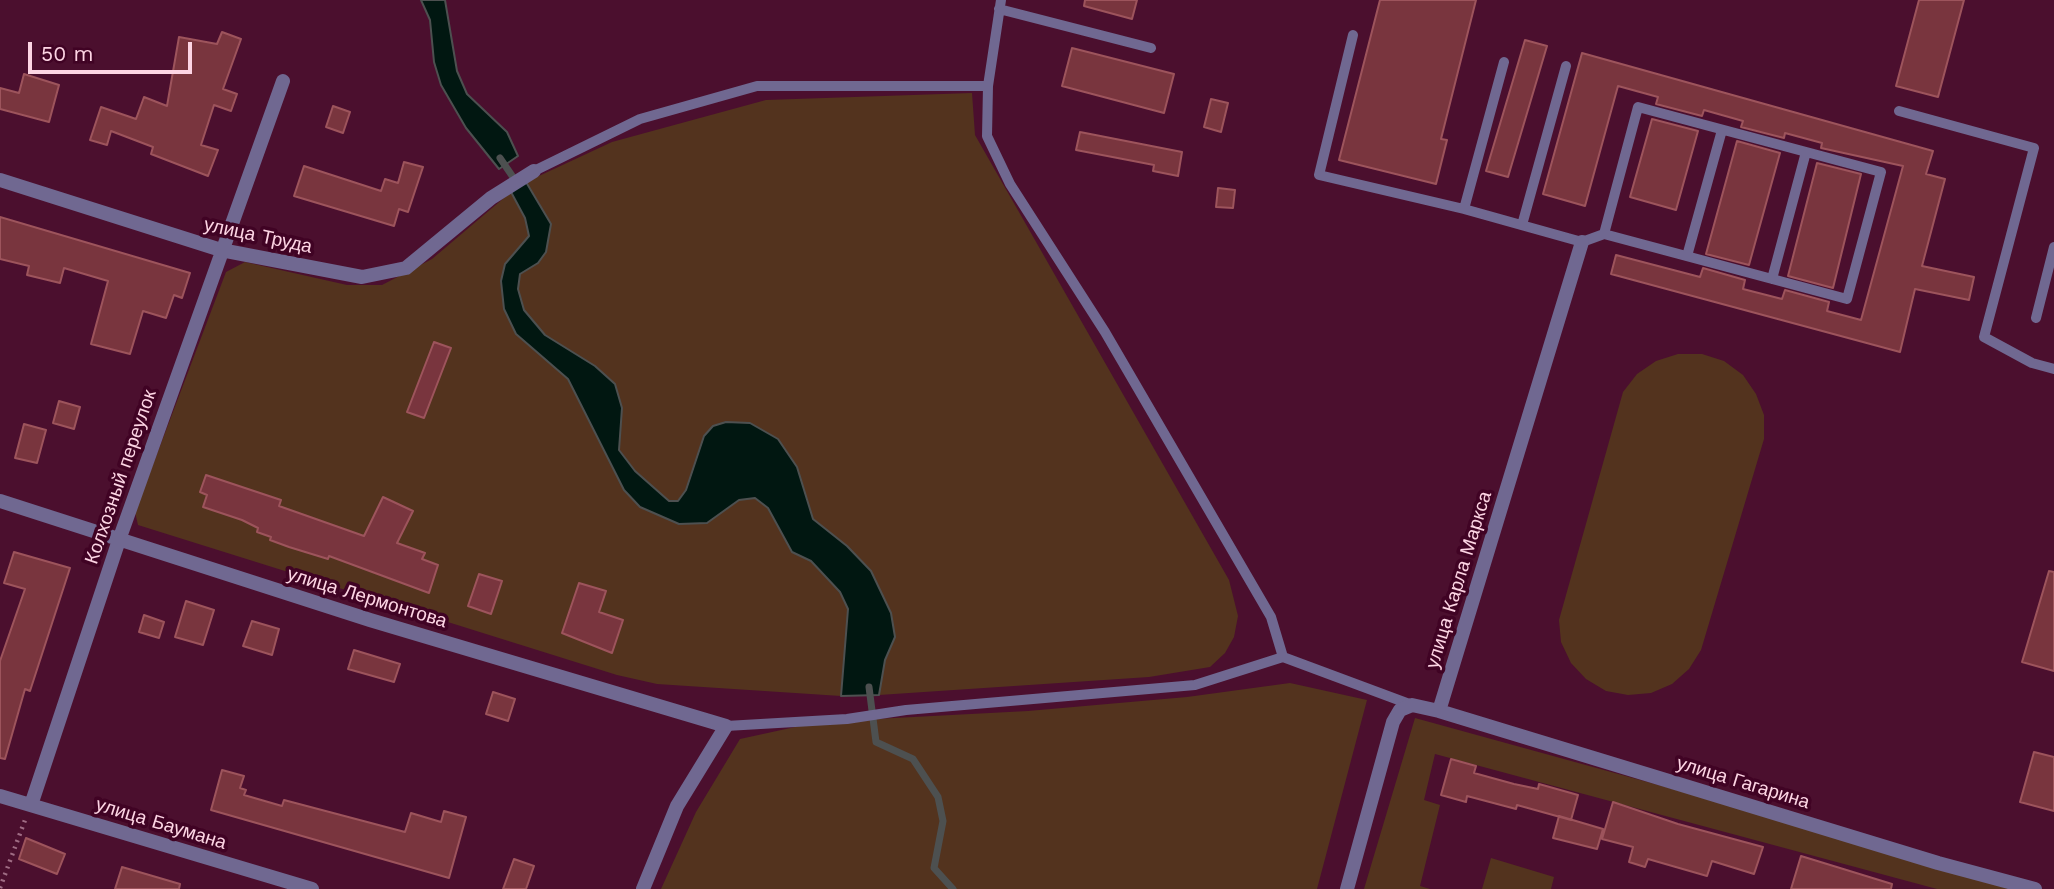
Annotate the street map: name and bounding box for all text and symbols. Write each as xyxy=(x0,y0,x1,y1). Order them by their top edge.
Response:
scale bar xyxy=(32,28,196,72)
text: 50 m xyxy=(41,41,93,66)
street label: улица Труда xyxy=(202,213,314,259)
street label: Колхозный переулок xyxy=(80,387,162,567)
street label: улица Карла Маркса xyxy=(1421,489,1497,671)
street label: улица Лермонтова xyxy=(284,563,450,633)
street label: улица Гагарина xyxy=(1674,752,1812,814)
street label: улица Баумана xyxy=(93,793,229,855)

